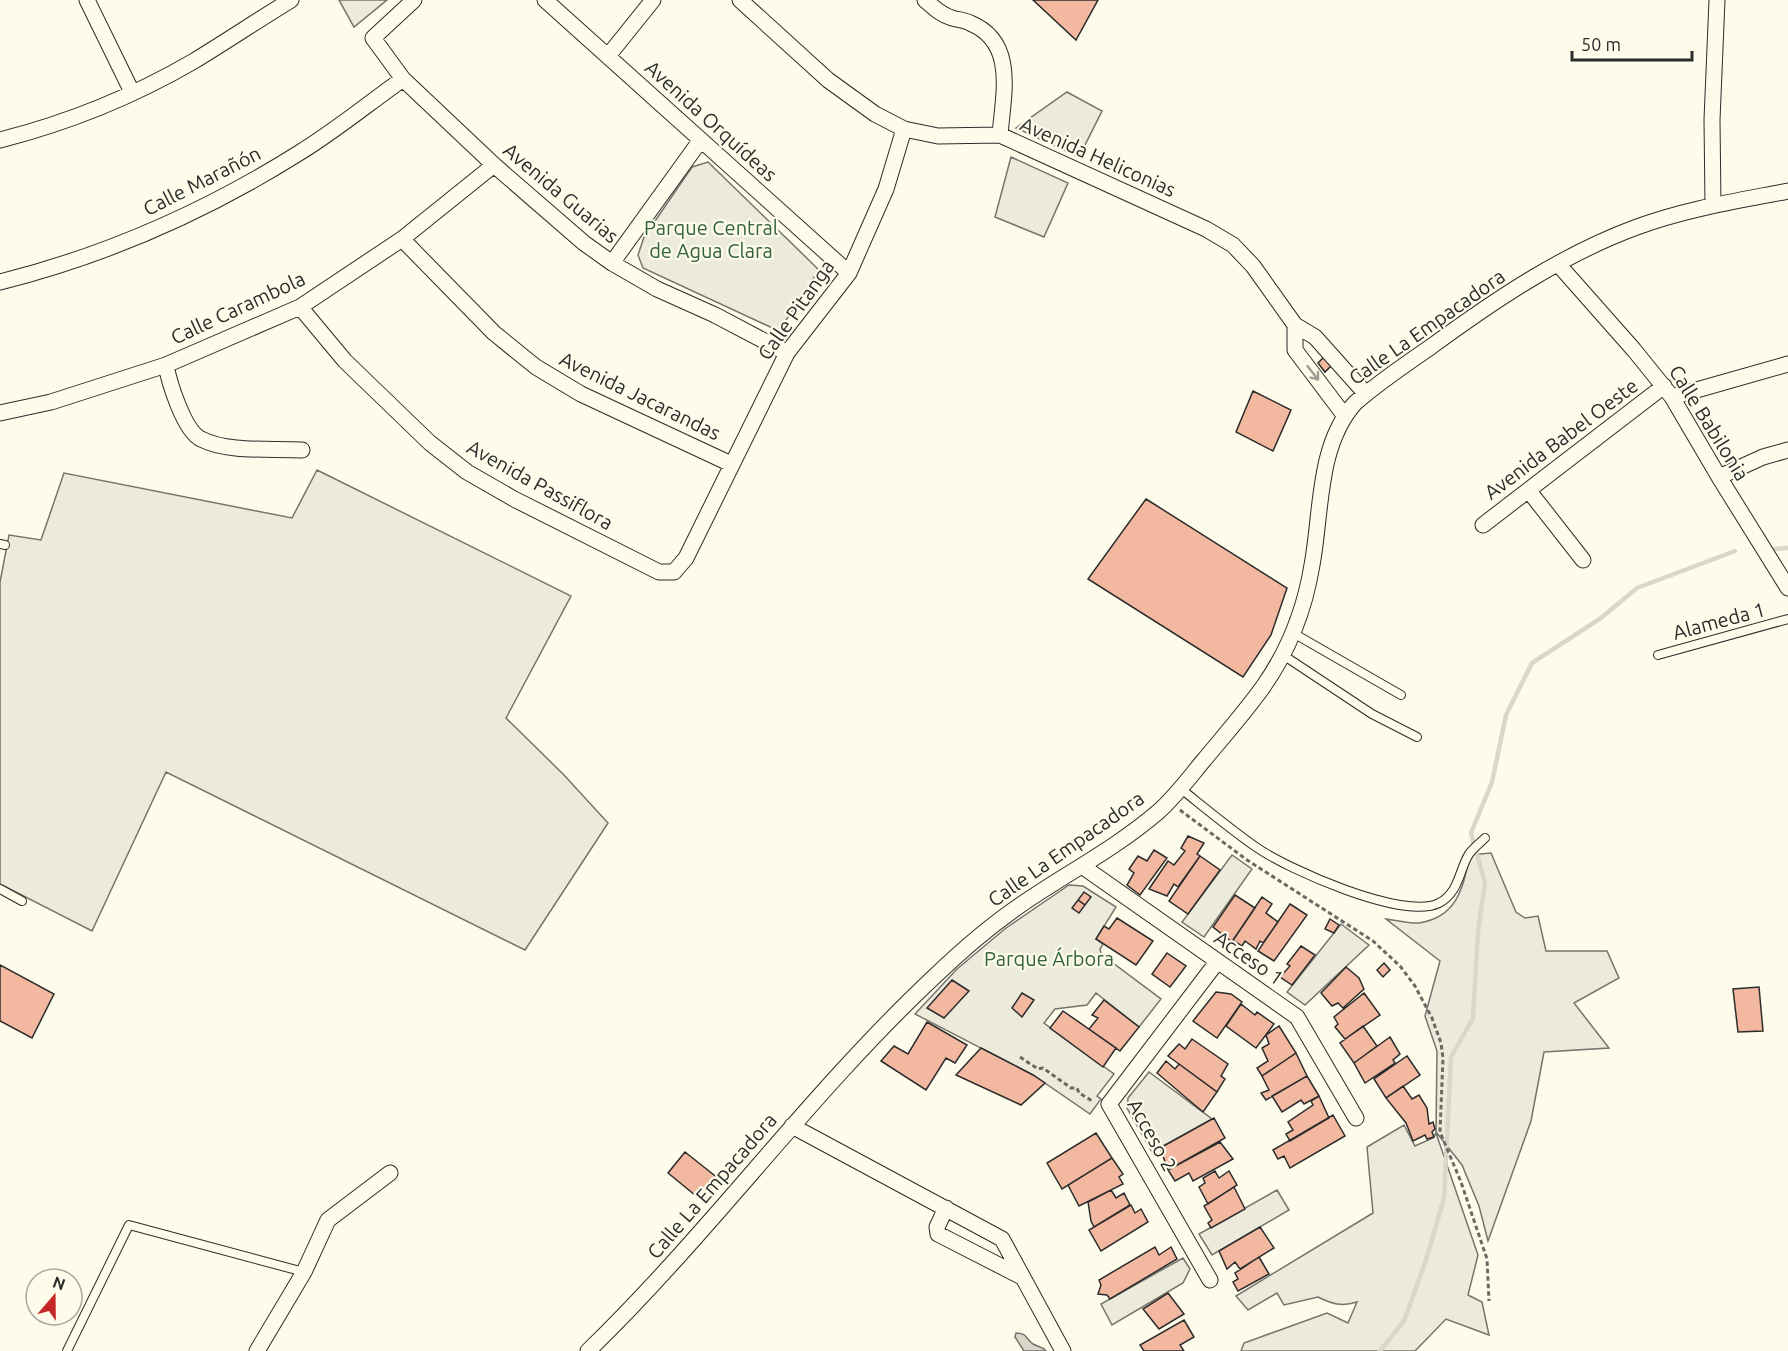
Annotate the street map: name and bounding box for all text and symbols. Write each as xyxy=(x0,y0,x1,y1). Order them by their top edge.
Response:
scale bar xyxy=(1572,24,1692,62)
text: 50 m xyxy=(1581,34,1621,54)
street label: Avenida Orquídeas xyxy=(641,56,782,186)
street label: Avenida Heliconias xyxy=(1017,112,1179,201)
street label: Avenida Guarias xyxy=(499,138,623,247)
street label: Calle Marañón xyxy=(139,141,264,220)
park label: Parque Central de Agua Clara xyxy=(644,216,778,262)
street label: Calle Pitanga xyxy=(753,255,839,364)
street label: Calle La Empacadora xyxy=(1344,264,1509,389)
street label: Calle Carambola xyxy=(167,266,308,349)
street label: Avenida Jacarandas xyxy=(556,347,724,444)
street label: Calle Babilonia xyxy=(1665,361,1754,485)
one-way arrow xyxy=(1306,364,1319,380)
street label: Avenida Babel Oeste xyxy=(1480,373,1642,504)
street label: Avenida Passiflora xyxy=(463,435,617,534)
street label: Alameda 1 xyxy=(1670,597,1768,644)
street label: Calle La Empacadora xyxy=(983,786,1148,911)
street label: Acceso 1 xyxy=(1210,926,1288,990)
park label: Parque Árbora xyxy=(984,947,1114,970)
street label: Acceso 2 xyxy=(1123,1095,1182,1175)
street label: Calle La Empacadora xyxy=(642,1108,781,1263)
north arrow xyxy=(24,1267,84,1327)
text: N xyxy=(50,1272,68,1293)

